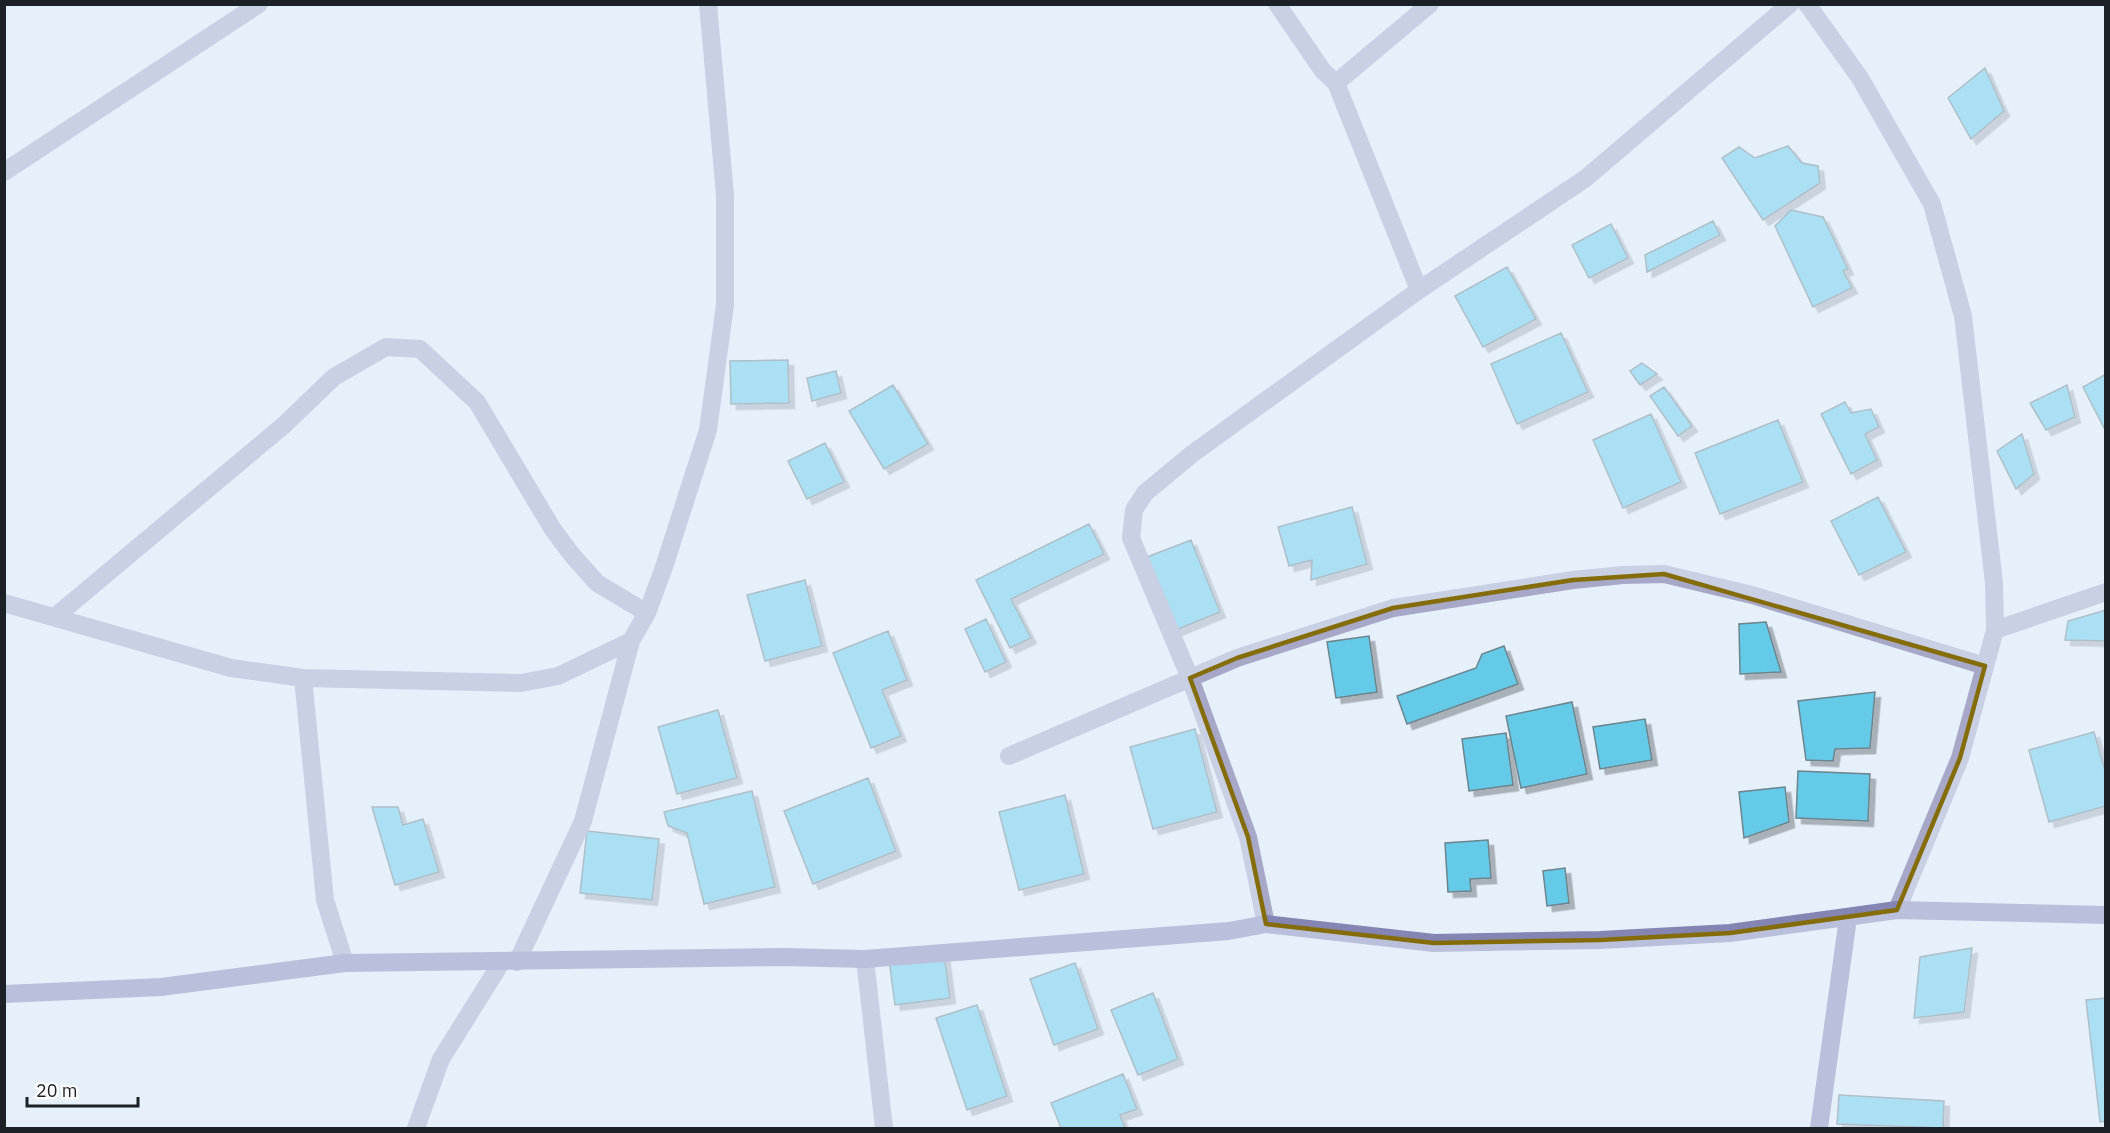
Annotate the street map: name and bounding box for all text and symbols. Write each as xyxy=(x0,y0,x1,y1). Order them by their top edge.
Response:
scale bar xyxy=(27,1070,138,1108)
text: 20 m xyxy=(36,1079,78,1102)

